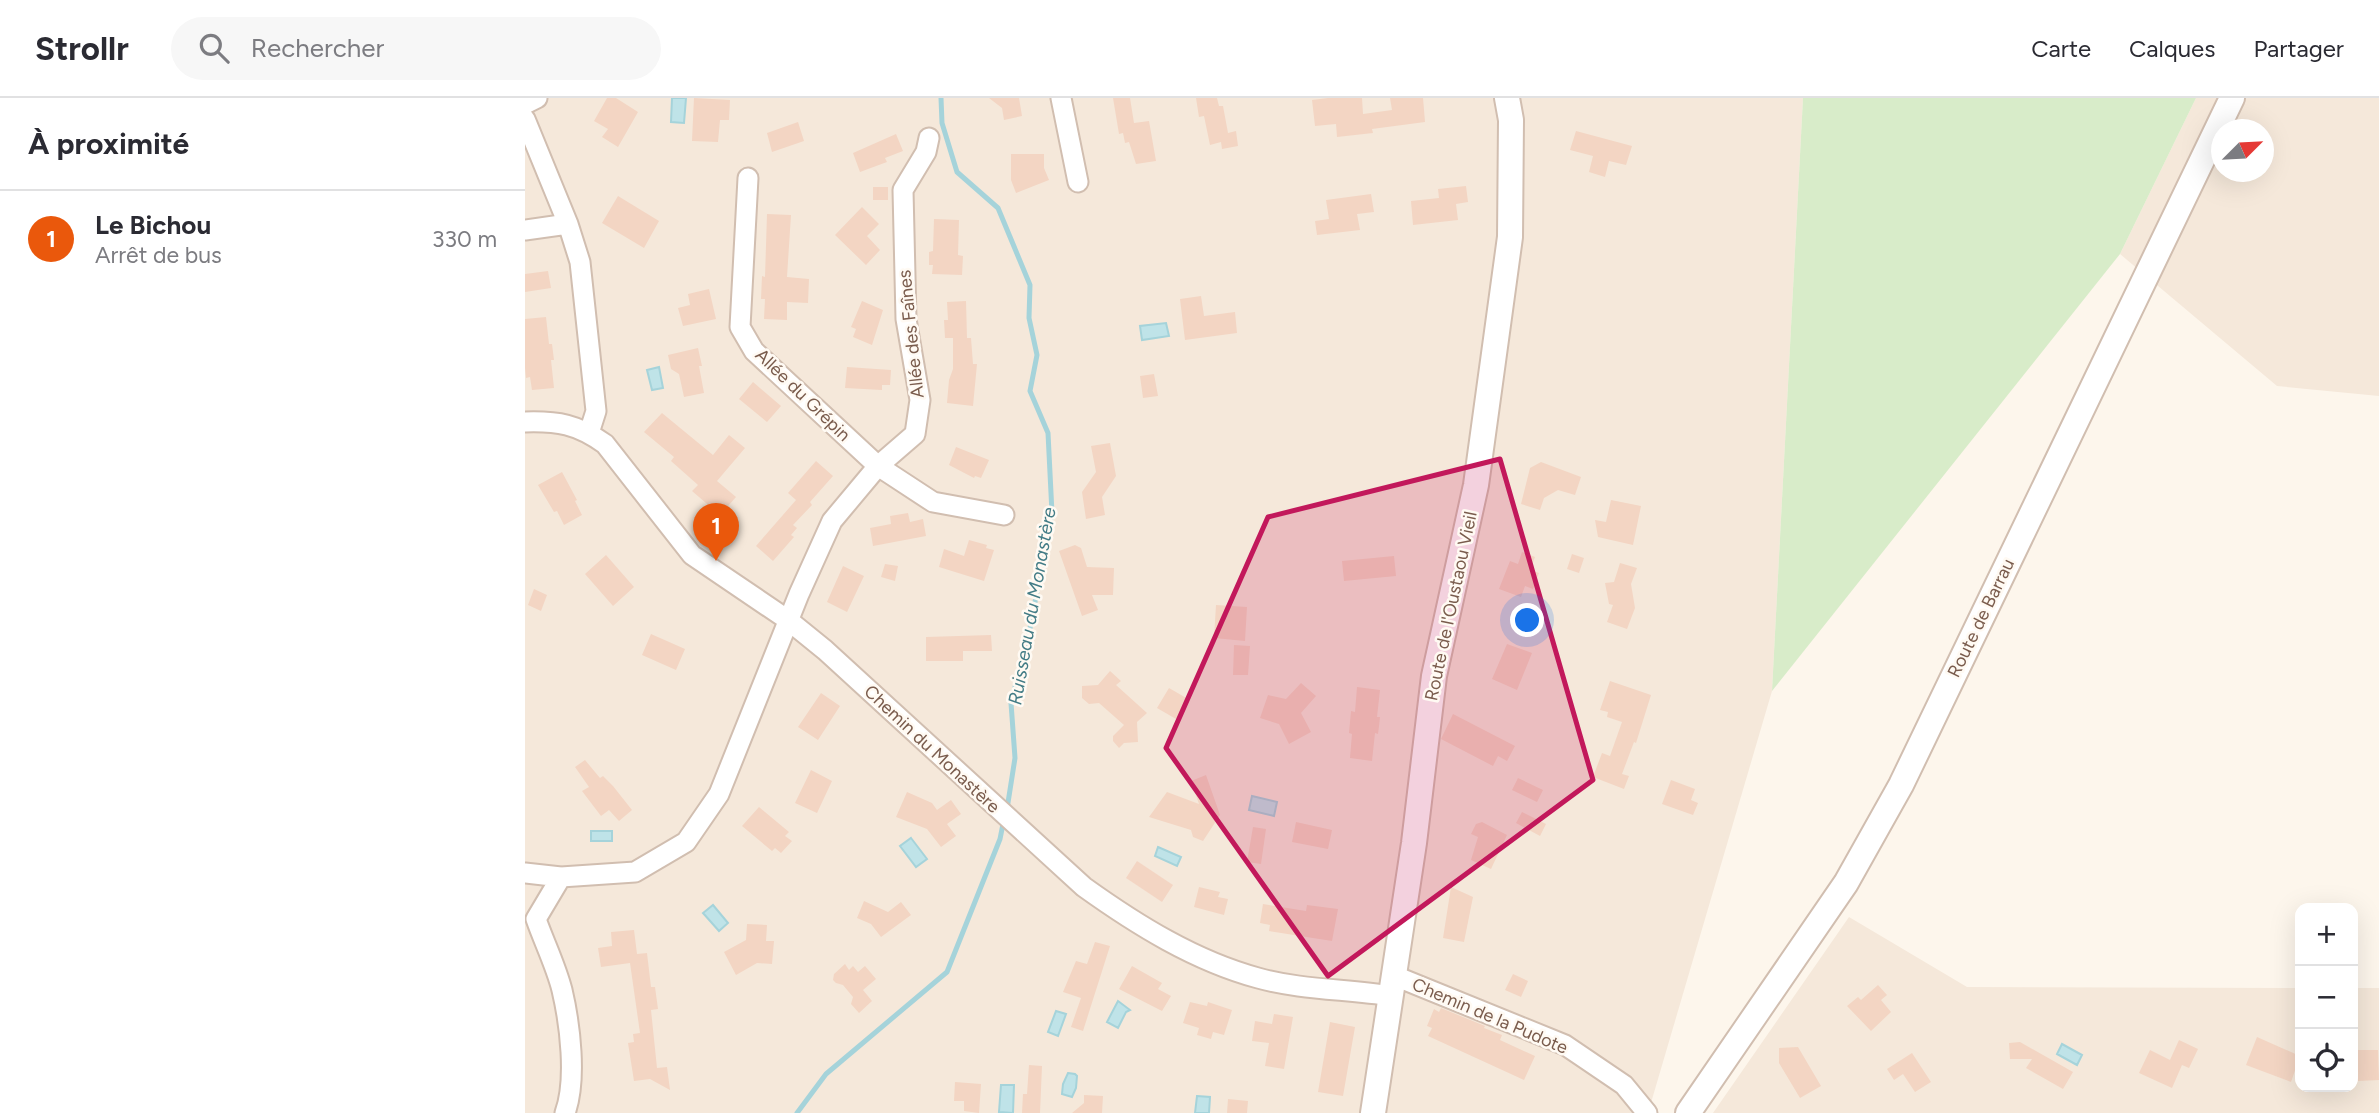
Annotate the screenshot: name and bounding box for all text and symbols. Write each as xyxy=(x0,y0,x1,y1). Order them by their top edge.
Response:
search box xyxy=(171,17,661,80)
text: Strollr xyxy=(35,29,129,68)
icon: search xyxy=(195,29,233,67)
text: Rechercher xyxy=(251,32,384,64)
text: Carte xyxy=(2031,34,2091,63)
text: Calques xyxy=(2129,34,2215,63)
text: Partager xyxy=(2253,34,2344,63)
north arrow xyxy=(2211,119,2274,182)
text: À proximité xyxy=(28,125,189,162)
text: Le Bichou xyxy=(95,209,211,241)
text: 1 xyxy=(46,225,56,253)
text: 330 m xyxy=(432,225,497,253)
text: Arrêt de bus xyxy=(95,241,222,269)
street label: Allée des Faînes xyxy=(893,269,929,399)
street label: Allée du Grépin xyxy=(751,344,855,446)
pin: 1 xyxy=(693,503,739,561)
water label: Ruisseau du Monastère xyxy=(1003,505,1061,707)
street label: Route de l'Oustaou Vieil xyxy=(1420,509,1482,703)
street label: Route de Barrau xyxy=(1943,555,2019,681)
your location xyxy=(1510,603,1544,637)
street label: Chemin du Monastère xyxy=(860,680,1005,818)
map controls xyxy=(2295,903,2358,1092)
button: + xyxy=(2295,903,2358,966)
button: − xyxy=(2295,966,2358,1029)
street label: Chemin de la Pudote xyxy=(1409,973,1571,1059)
button: locate xyxy=(2295,1029,2358,1092)

